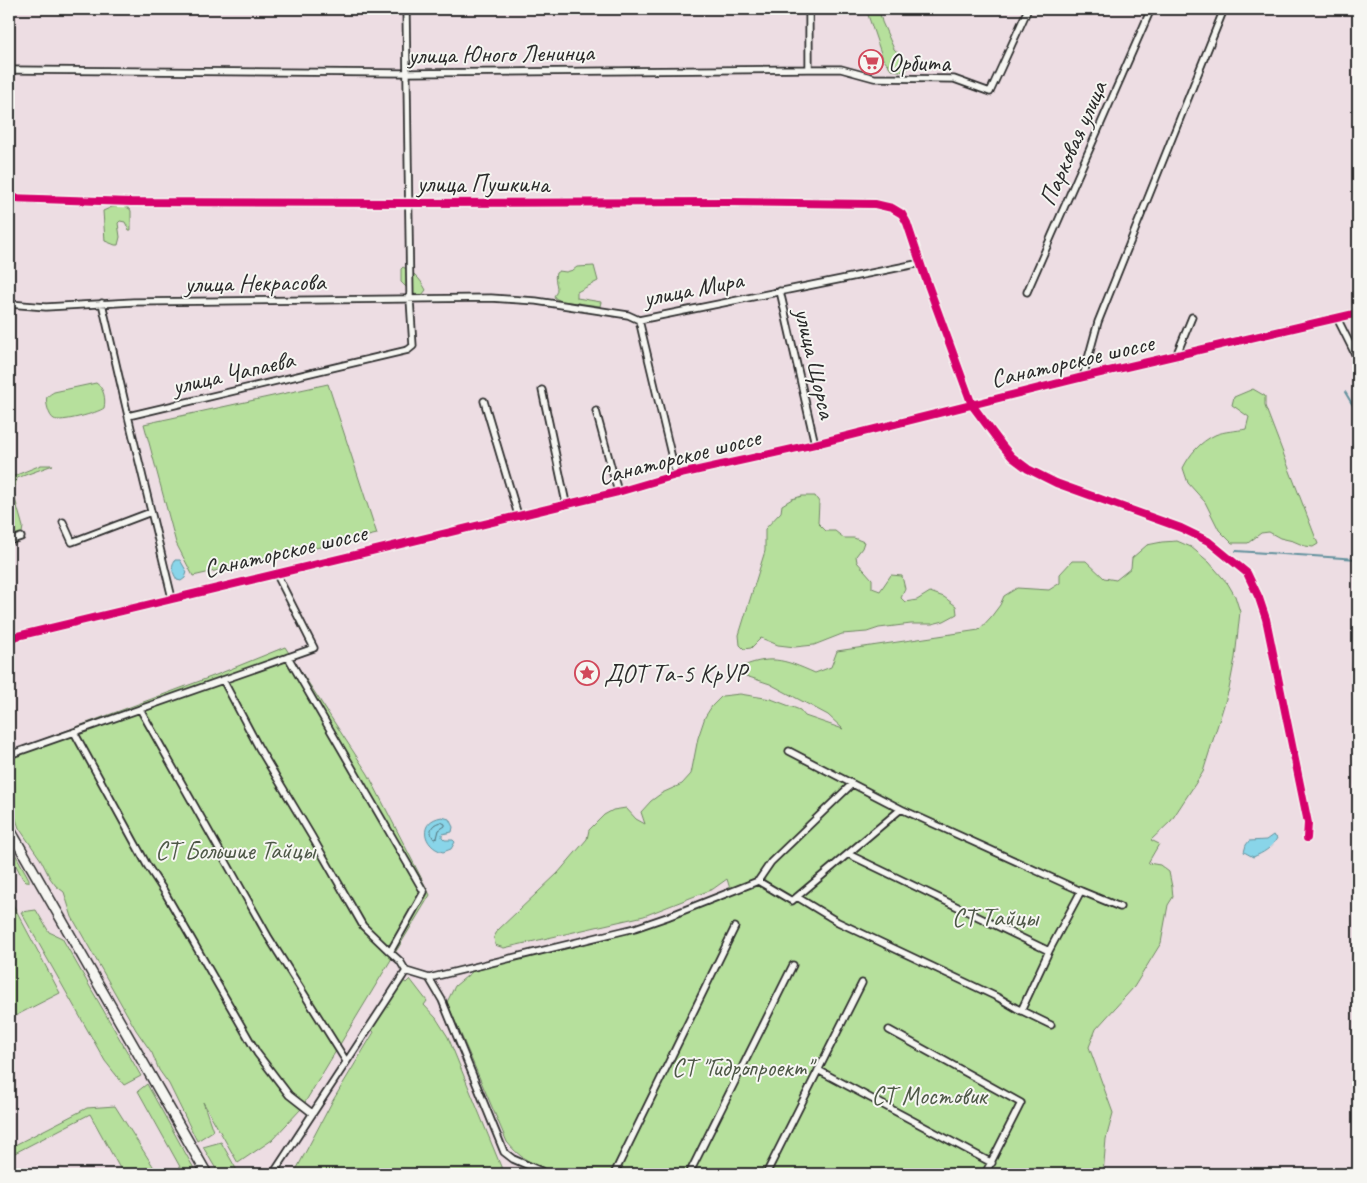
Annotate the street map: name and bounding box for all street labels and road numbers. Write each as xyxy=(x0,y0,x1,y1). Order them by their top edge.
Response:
street label: улица Юного Ленинца xyxy=(406,36,596,72)
street label: Парковая улица xyxy=(1031,74,1115,211)
street label: улица Пушкина xyxy=(415,168,552,200)
street label: улица Мира xyxy=(639,263,748,315)
street label: улица Некрасова xyxy=(182,266,328,300)
street label: улица Щорса xyxy=(786,303,844,423)
street label: Санаторское шоссе xyxy=(988,326,1159,395)
street label: улица Чапаева xyxy=(167,343,299,403)
street label: Санаторское шоссе xyxy=(595,421,766,493)
street label: Санаторское шоссе xyxy=(201,516,372,585)

